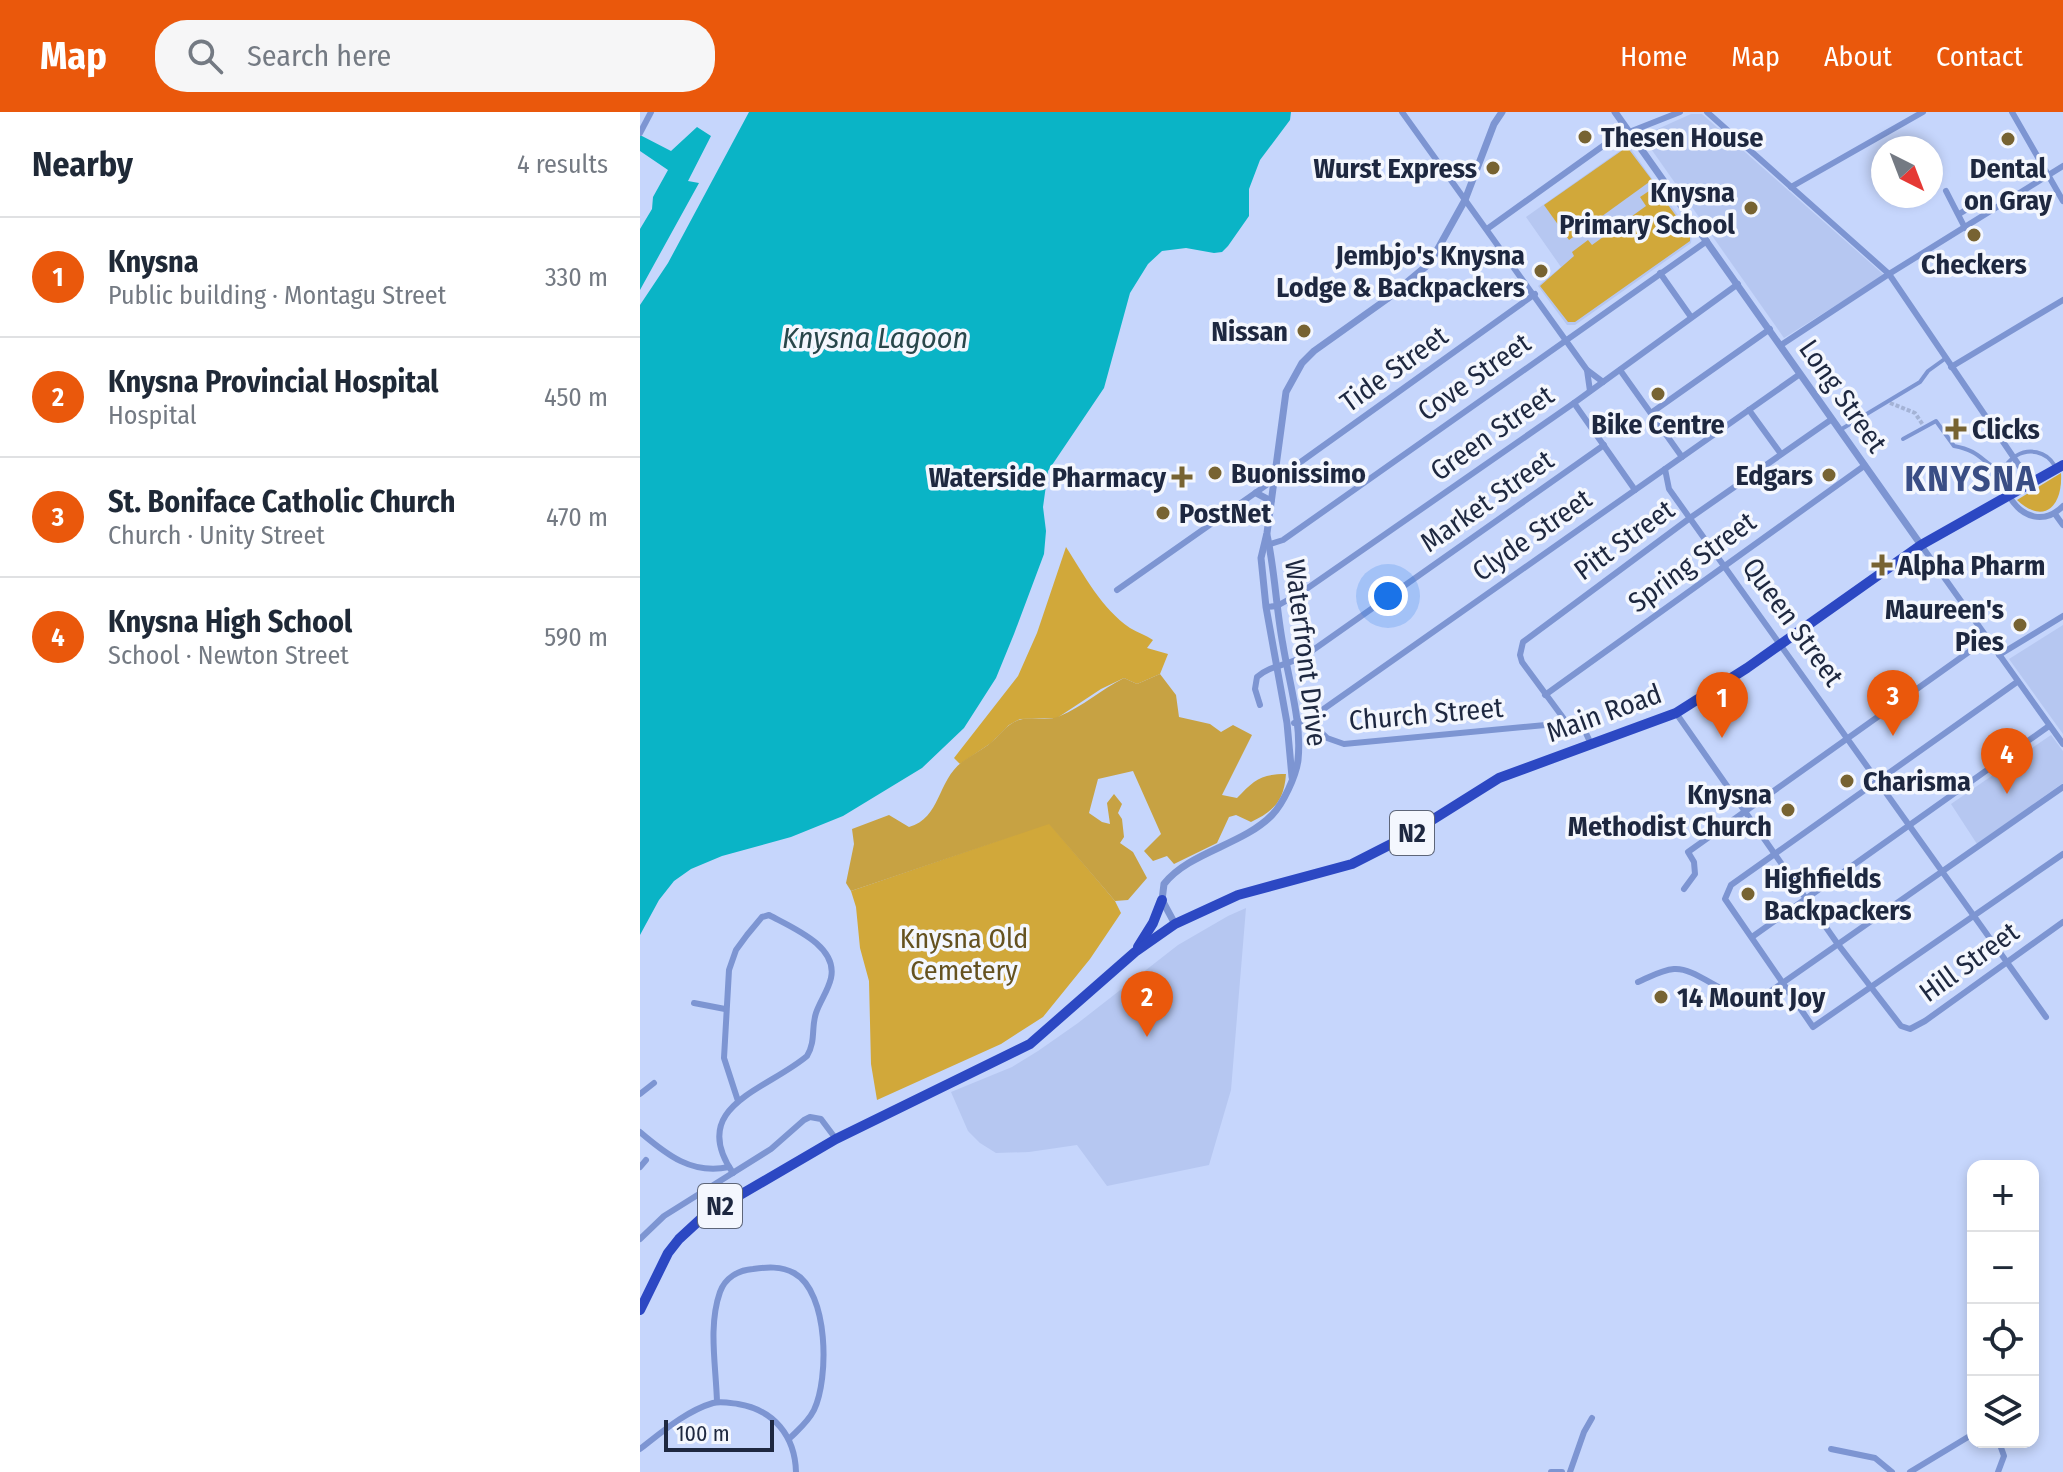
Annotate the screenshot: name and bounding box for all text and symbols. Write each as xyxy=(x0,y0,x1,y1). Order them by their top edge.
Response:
search box xyxy=(155,20,715,92)
text: Map xyxy=(40,33,107,79)
icon: search xyxy=(183,34,227,78)
text: Search here xyxy=(247,38,391,74)
text: Home xyxy=(1620,40,1687,73)
text: Map xyxy=(1731,40,1780,73)
text: About xyxy=(1824,40,1892,73)
text: Contact xyxy=(1936,40,2023,73)
place label: Thesen House xyxy=(1601,121,1763,154)
marker: Thesen House xyxy=(1576,128,1594,146)
marker: Dental on Gray xyxy=(1999,130,2017,148)
north arrow xyxy=(1871,136,1943,208)
text: Nearby xyxy=(32,144,133,185)
text: 4 results xyxy=(517,149,608,180)
place label: Wurst Express xyxy=(1314,152,1477,185)
place label: Dental on Gray xyxy=(1964,152,2053,217)
marker: Wurst Express xyxy=(1484,159,1502,177)
place label: Knysna Primary School xyxy=(1559,176,1735,241)
marker: Knysna Primary School xyxy=(1742,199,1760,217)
marker: Checkers xyxy=(1965,226,1983,244)
place label: Jembjo's Knysna Lodge & Backpackers xyxy=(1276,239,1525,304)
text: Knysna xyxy=(108,244,199,280)
place label: Checkers xyxy=(1921,248,2027,281)
text: 1 xyxy=(53,262,64,293)
text: 330 m xyxy=(545,262,608,293)
marker: Jembjo's Knysna Lodge & Backpackers xyxy=(1532,262,1550,280)
text: Public building · Montagu Street xyxy=(108,280,446,311)
place label: Nissan xyxy=(1211,315,1288,348)
street label: Tide Street xyxy=(1334,319,1455,419)
water label: Knysna Lagoon xyxy=(782,320,968,356)
marker: Nissan xyxy=(1295,322,1313,340)
street label: Cove Street xyxy=(1411,326,1537,428)
street label: Long Street xyxy=(1792,333,1894,459)
text: Knysna Provincial Hospital xyxy=(108,364,438,400)
street label: Green Street xyxy=(1424,378,1561,487)
text: 2 xyxy=(52,382,64,413)
text: 450 m xyxy=(544,382,608,413)
marker: Bike Centre xyxy=(1649,385,1667,403)
text: Hospital xyxy=(108,400,197,431)
place label: Bike Centre xyxy=(1591,408,1725,441)
place label: Clicks xyxy=(1972,413,2040,446)
marker: Clicks xyxy=(1947,420,1965,438)
street label: Market Street xyxy=(1414,443,1560,559)
place label: Buonissimo xyxy=(1231,457,1366,490)
district label: KNYSNA xyxy=(1904,457,2038,501)
place label: Edgars xyxy=(1736,459,1813,492)
place label: Waterside Pharmacy xyxy=(929,461,1167,494)
marker: Buonissimo xyxy=(1206,464,1224,482)
marker: Edgars xyxy=(1820,466,1838,484)
marker: Waterside Pharmacy xyxy=(1173,468,1191,486)
street label: Clyde Street xyxy=(1466,482,1599,588)
text: St. Boniface Catholic Church xyxy=(108,484,455,520)
street label: Pitt Street xyxy=(1568,492,1681,587)
place label: PostNet xyxy=(1179,497,1272,530)
text: 3 xyxy=(52,502,64,533)
text: 470 m xyxy=(546,502,608,533)
marker: PostNet xyxy=(1154,504,1172,522)
street label: Spring Street xyxy=(1622,504,1763,619)
text: Church · Unity Street xyxy=(108,520,325,551)
place label: Alpha Pharm xyxy=(1897,549,2045,582)
street label: Queen Street xyxy=(1736,552,1851,693)
marker: Alpha Pharm xyxy=(1873,556,1891,574)
street label: Waterfront Drive xyxy=(1278,558,1334,748)
your location xyxy=(1368,576,1408,616)
place label: Maureen's Pies xyxy=(1885,593,2004,658)
text: Knysna High School xyxy=(108,604,352,640)
marker: Maureen's Pies xyxy=(2011,616,2029,634)
text: 4 xyxy=(51,622,65,653)
text: 590 m xyxy=(544,622,608,653)
text: School · Newton Street xyxy=(108,640,349,671)
pin: 3 xyxy=(1867,670,1919,736)
pin: 1 xyxy=(1696,672,1748,738)
street label: Main Road xyxy=(1542,677,1666,749)
street label: Church Street xyxy=(1348,691,1505,737)
pin: 4 xyxy=(1981,728,2033,794)
place label: Charisma xyxy=(1863,765,1971,798)
marker: Charisma xyxy=(1838,772,1856,790)
place label: Knysna Methodist Church xyxy=(1568,778,1772,843)
marker: Knysna Methodist Church xyxy=(1779,801,1797,819)
road number: N2 xyxy=(1390,811,1434,855)
place label: Highfields Backpackers xyxy=(1764,862,1911,927)
marker: Highfields Backpackers xyxy=(1739,885,1757,903)
street label: Hill Street xyxy=(1913,915,2026,1009)
park label: Knysna Old Cemetery xyxy=(900,922,1028,987)
pin: 2 xyxy=(1121,971,1173,1037)
place label: 14 Mount Joy xyxy=(1677,981,1826,1014)
marker: 14 Mount Joy xyxy=(1652,988,1670,1006)
map controls xyxy=(1967,1160,2039,1448)
button: + xyxy=(1967,1160,2039,1232)
road number: N2 xyxy=(698,1184,742,1228)
button: − xyxy=(1967,1232,2039,1304)
button: locate xyxy=(1967,1304,2039,1376)
button: layers xyxy=(1967,1376,2039,1448)
scale bar xyxy=(664,1416,774,1452)
text: 100 m xyxy=(676,1420,730,1447)

